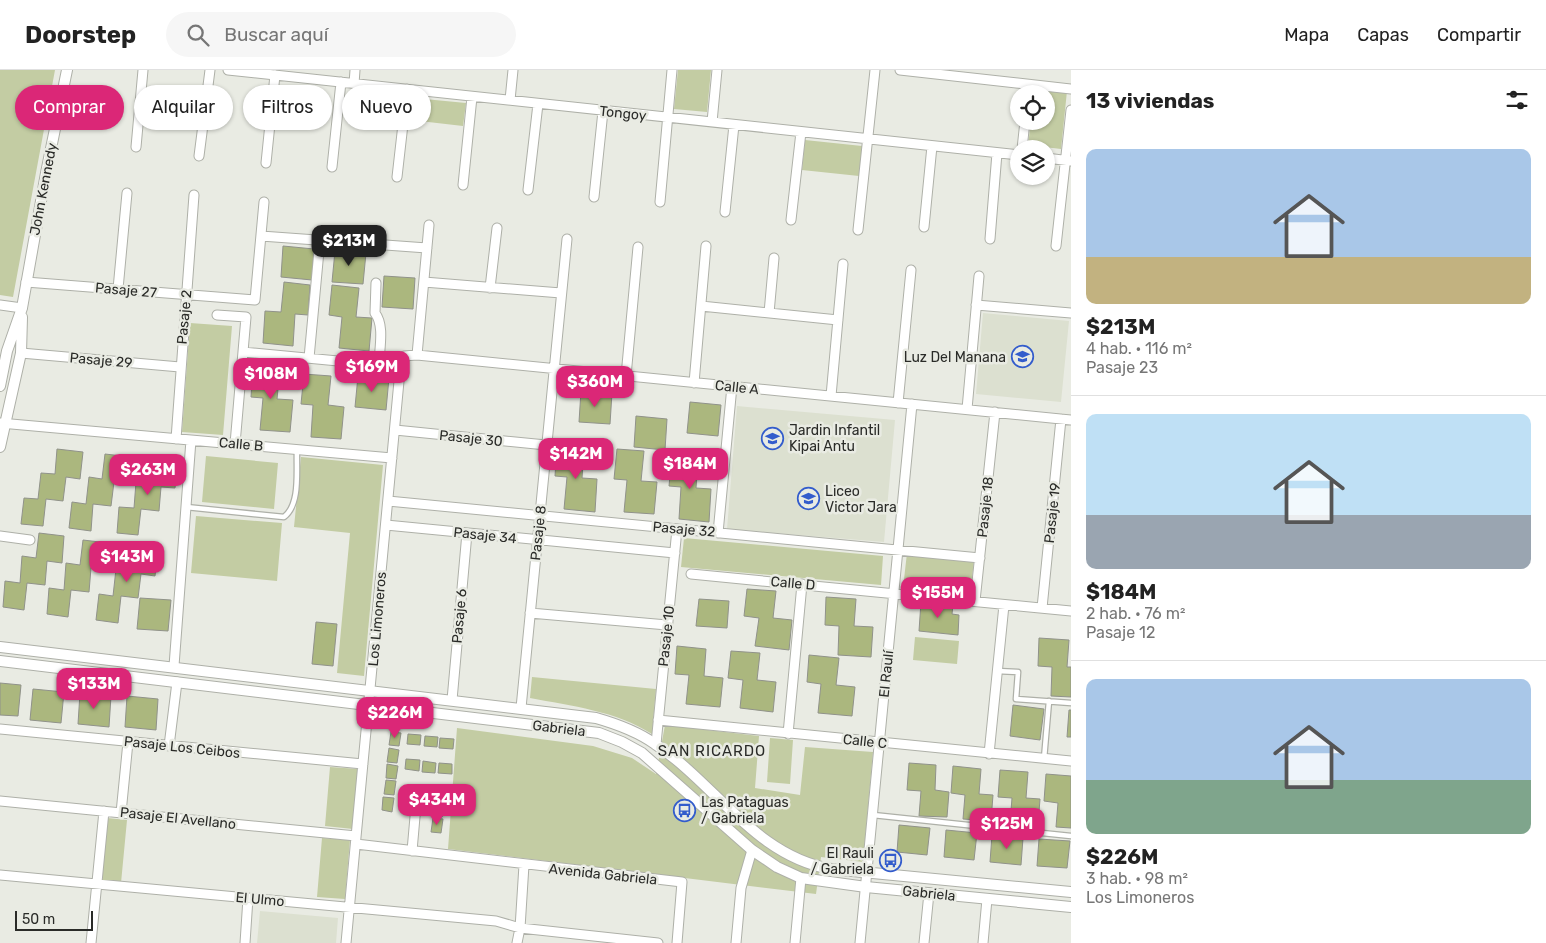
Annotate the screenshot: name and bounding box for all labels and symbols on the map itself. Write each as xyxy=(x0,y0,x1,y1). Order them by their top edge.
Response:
street label: Tongoy xyxy=(599,103,648,124)
street label: John Kennedy xyxy=(26,141,61,237)
pin: $213M xyxy=(314,224,384,267)
street label: Pasaje 27 xyxy=(94,279,157,302)
street label: Pasaje 2 xyxy=(174,289,195,345)
school or university icon: Luz Del Manana xyxy=(1010,345,1034,369)
street label: Pasaje 29 xyxy=(69,349,133,372)
place label: Luz Del Manana xyxy=(904,349,1006,366)
pin: $169M xyxy=(337,350,407,393)
pin: $108M xyxy=(236,358,306,400)
pin: $360M xyxy=(560,366,630,408)
street label: Calle A xyxy=(714,377,760,398)
place label: Jardin Infantil Kipai Antu xyxy=(789,422,880,455)
school or university icon: Jardin Infantil Kipai Antu xyxy=(761,426,785,450)
street label: Pasaje 30 xyxy=(438,427,504,450)
street label: Calle B xyxy=(218,434,264,455)
pin: $142M xyxy=(541,438,611,480)
pin: $184M xyxy=(655,448,725,490)
pin: $263M xyxy=(113,454,183,496)
street label: Pasaje 18 xyxy=(974,476,997,538)
street label: Pasaje 19 xyxy=(1041,482,1064,544)
place label: Liceo Victor Jara xyxy=(825,483,897,516)
school or university icon: Liceo Victor Jara xyxy=(797,487,821,511)
street label: Pasaje 8 xyxy=(527,505,550,561)
street label: Pasaje 32 xyxy=(652,518,716,541)
street label: Pasaje 34 xyxy=(452,524,518,547)
pin: $143M xyxy=(92,540,162,583)
street label: Los Limoneros xyxy=(365,571,390,667)
street label: Calle D xyxy=(770,573,816,594)
pin: $155M xyxy=(903,576,973,619)
street label: Pasaje 6 xyxy=(449,588,470,644)
street label: Pasaje 10 xyxy=(655,605,678,667)
street label: El Raulí xyxy=(876,649,897,699)
pin: $133M xyxy=(59,668,129,710)
pin: $226M xyxy=(360,696,430,739)
street label: Gabriela xyxy=(531,717,586,740)
street label: Calle C xyxy=(842,731,888,752)
street label: Pasaje Los Ceibos xyxy=(123,733,241,762)
district label: SAN RICARDO xyxy=(658,742,766,760)
pin: $434M xyxy=(402,784,472,826)
place label: Las Pataguas / Gabriela xyxy=(701,794,789,827)
bus stop icon: Las Pataguas / Gabriela xyxy=(673,798,697,822)
street label: Pasaje El Avellano xyxy=(119,804,237,833)
pin: $125M xyxy=(972,808,1042,850)
place label: El Rauli / Gabriela xyxy=(811,845,874,878)
bus stop icon: El Rauli / Gabriela xyxy=(878,849,902,873)
street label: Avenida Gabriela xyxy=(548,860,658,889)
street label: Gabriela xyxy=(902,882,956,905)
street label: El Ulmo xyxy=(235,889,285,910)
scale bar xyxy=(15,908,92,931)

